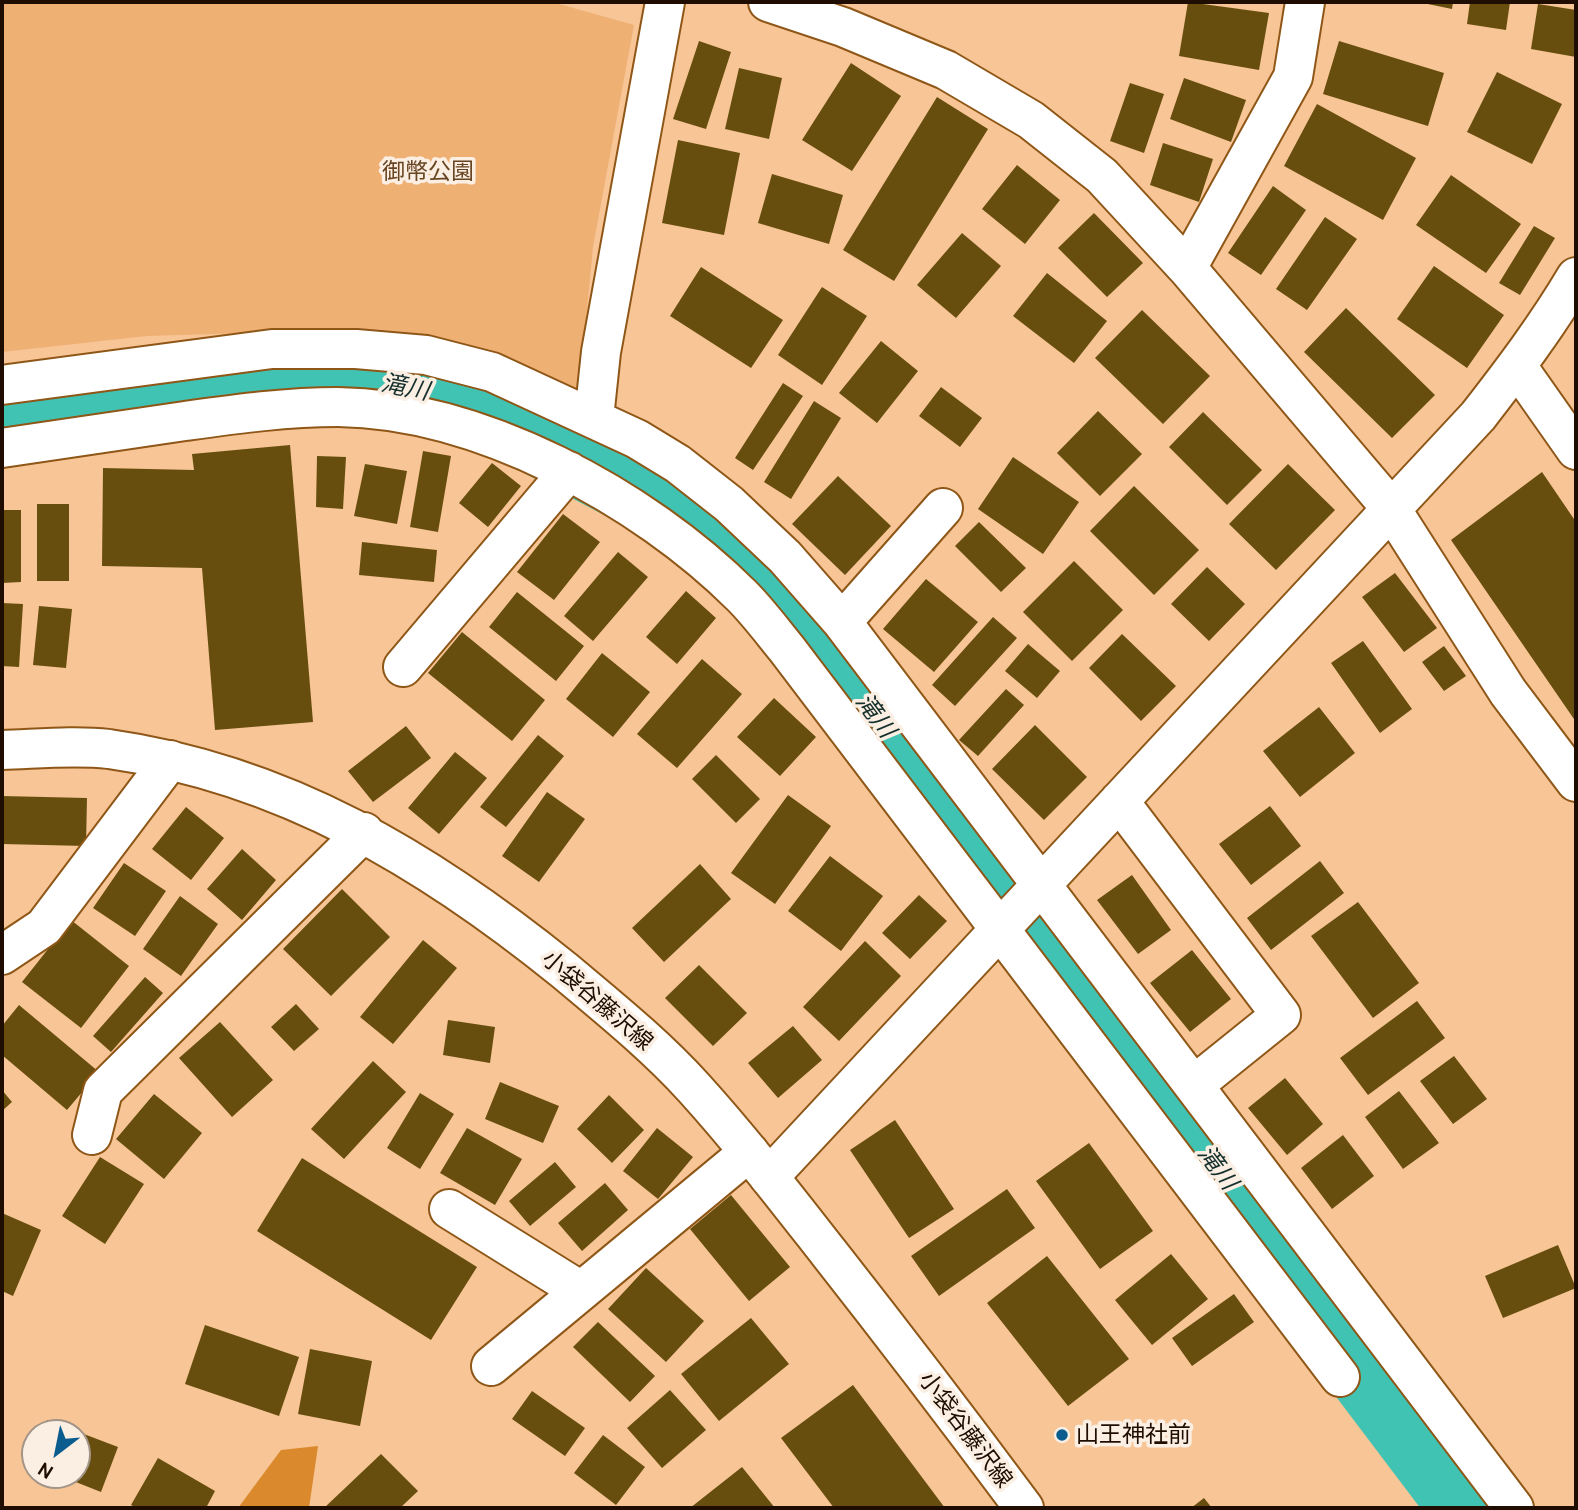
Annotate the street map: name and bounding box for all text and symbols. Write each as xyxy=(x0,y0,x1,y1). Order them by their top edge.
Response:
park label: 御幣公園 xyxy=(382,158,474,186)
water label: 滝川 xyxy=(379,369,431,407)
water label: 滝川 xyxy=(849,688,901,744)
street label: 小袋谷藤沢線 xyxy=(536,945,658,1057)
water label: 滝川 xyxy=(1191,1140,1243,1196)
street label: 小袋谷藤沢線 xyxy=(912,1367,1018,1493)
north arrow xyxy=(21,1419,91,1489)
place label: 山王神社前 xyxy=(1076,1421,1191,1449)
marker: 山王神社前 xyxy=(1054,1427,1070,1443)
text: N xyxy=(34,1457,57,1484)

